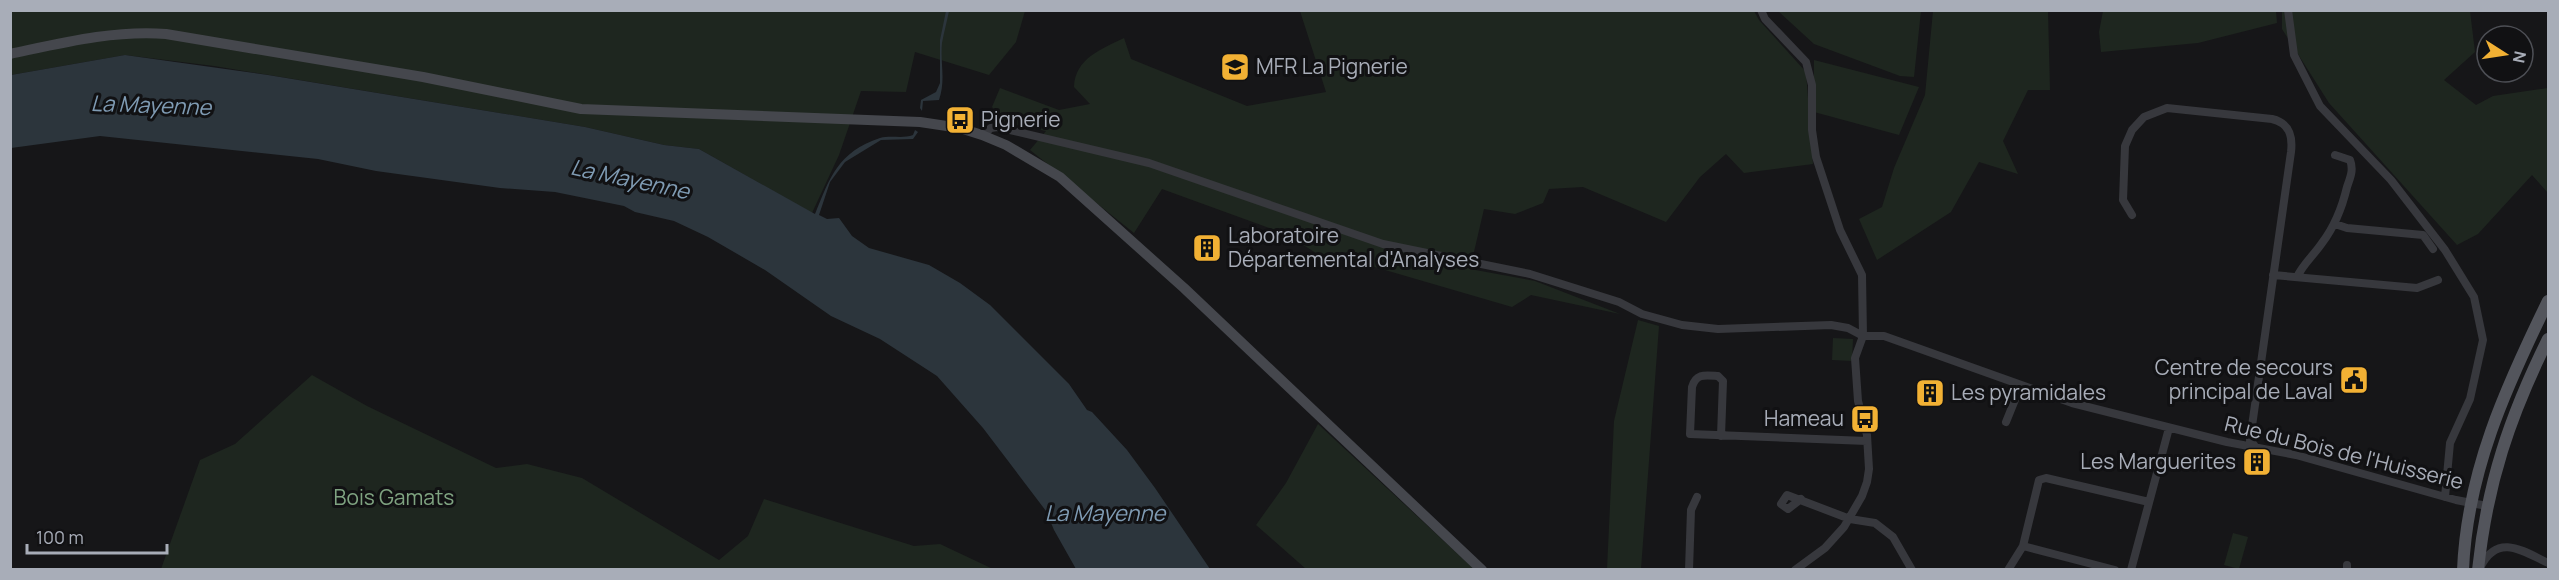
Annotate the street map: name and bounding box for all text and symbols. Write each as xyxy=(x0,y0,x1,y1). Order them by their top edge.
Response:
north arrow xyxy=(2475,24,2535,84)
text: N xyxy=(2508,49,2532,65)
school or university icon: MFR La Pignerie xyxy=(1219,51,1251,83)
place label: MFR La Pignerie xyxy=(1256,52,1408,80)
water label: La Mayenne xyxy=(90,88,213,122)
bus stop icon: Pignerie xyxy=(944,104,976,136)
place label: Pignerie xyxy=(981,105,1060,133)
water label: La Mayenne xyxy=(568,152,693,206)
place label: Laboratoire Départemental d'Analyses xyxy=(1228,221,1479,273)
building icon: Laboratoire Départemental d'Analyses xyxy=(1191,232,1223,264)
place label: Centre de secours principal de Laval xyxy=(2155,353,2333,405)
public building icon: Centre de secours principal de Laval xyxy=(2338,364,2370,396)
building icon: Les pyramidales xyxy=(1914,377,1946,409)
place label: Les pyramidales xyxy=(1951,378,2106,406)
bus stop icon: Hameau xyxy=(1849,403,1881,435)
place label: Hameau xyxy=(1764,404,1844,432)
street label: Rue du Bois de l'Huisserie xyxy=(2222,409,2467,495)
building icon: Les Marguerites xyxy=(2241,446,2273,478)
place label: Les Marguerites xyxy=(2080,447,2236,475)
park label: Bois Gamats xyxy=(334,483,454,511)
water label: La Mayenne xyxy=(1045,498,1166,528)
scale bar xyxy=(27,517,166,555)
text: 100 m xyxy=(36,525,84,549)

